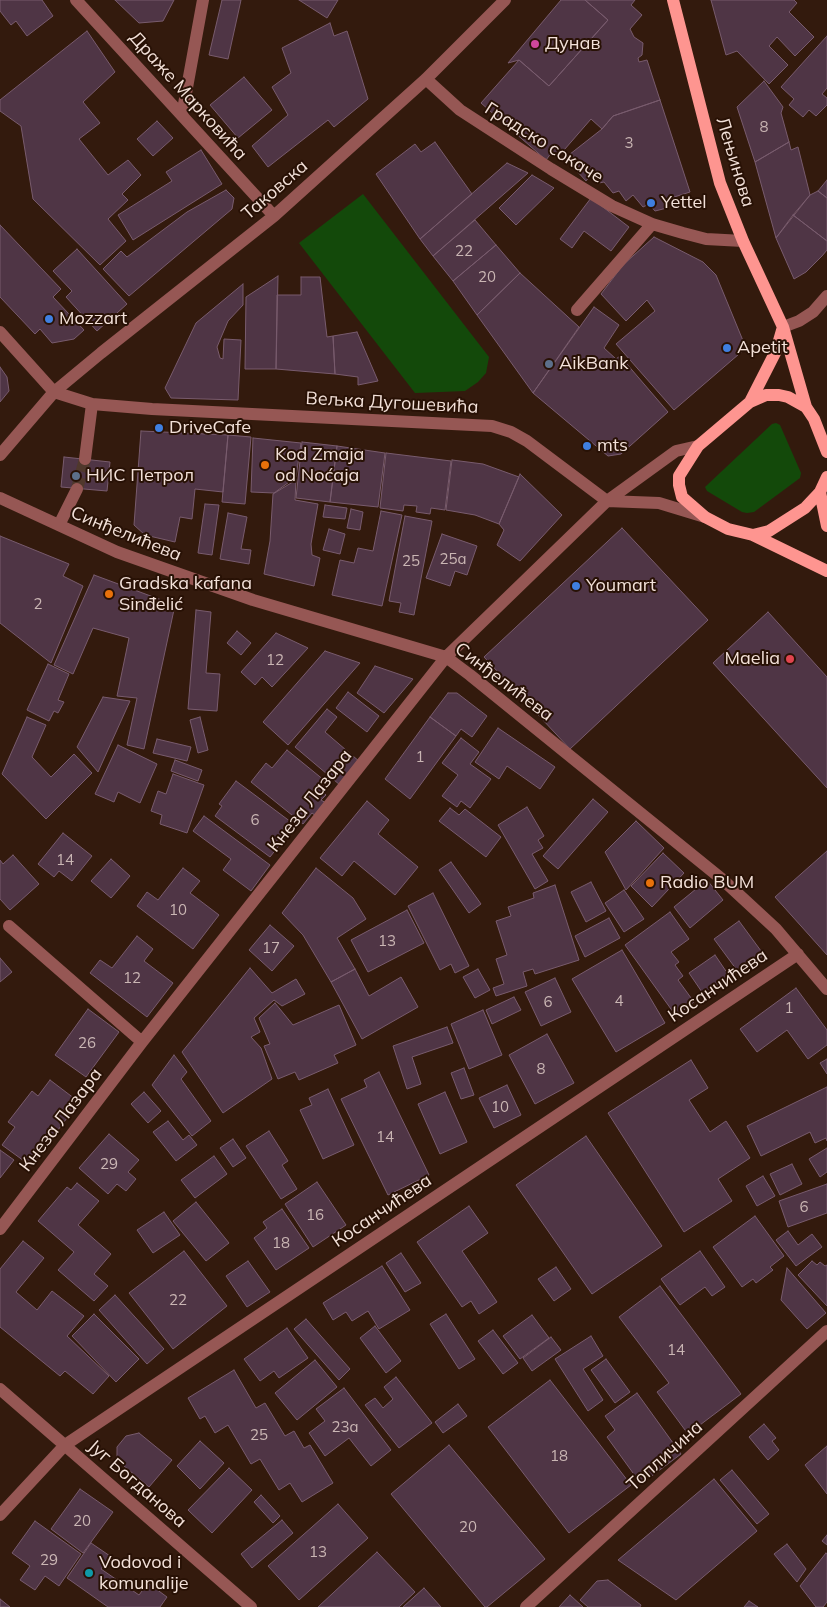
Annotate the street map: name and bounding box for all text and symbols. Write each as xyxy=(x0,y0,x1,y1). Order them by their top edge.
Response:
street label: Драже Марковића xyxy=(125,27,251,165)
place label: Дунав xyxy=(545,33,601,55)
marker: Дунав xyxy=(529,38,541,50)
street label: Градско сокаче xyxy=(481,98,607,188)
street label: Лењинова xyxy=(711,114,759,210)
house number: 8 xyxy=(760,118,768,136)
house number: 3 xyxy=(625,134,633,152)
street label: Таковска xyxy=(238,155,312,225)
place label: Yettel xyxy=(661,192,707,214)
marker: Yettel xyxy=(645,197,657,209)
house number: 22 xyxy=(455,242,473,260)
house number: 20 xyxy=(478,268,496,286)
place label: Mozzart xyxy=(59,308,127,330)
marker: Mozzart xyxy=(43,313,55,325)
place label: Apetit xyxy=(737,337,788,359)
marker: Apetit xyxy=(721,342,733,354)
place label: AikBank xyxy=(559,353,629,375)
marker: AikBank xyxy=(543,358,555,370)
street label: Вељка Дугошевића xyxy=(305,388,479,418)
place label: DriveCafe xyxy=(169,417,251,439)
marker: DriveCafe xyxy=(153,422,165,434)
place label: mts xyxy=(597,435,628,457)
marker: mts xyxy=(581,440,593,452)
place label: Kod Zmaja od Noćaja xyxy=(275,444,364,486)
marker: Kod Zmaja od Noćaja xyxy=(259,459,271,471)
place label: НИС Петрол xyxy=(86,465,194,487)
marker: НИС Петрол xyxy=(70,470,82,482)
street label: Синђелићева xyxy=(68,502,184,566)
house number: 25a xyxy=(440,550,466,568)
house number: 25 xyxy=(402,552,420,570)
place label: Gradska kafana Sinđelić xyxy=(119,573,252,616)
place label: Youmart xyxy=(586,575,656,597)
marker: Youmart xyxy=(570,580,582,592)
marker: Gradska kafana Sinđelić xyxy=(103,588,115,600)
house number: 2 xyxy=(34,595,42,613)
street label: Синђелићева xyxy=(451,638,557,726)
place label: Maelia xyxy=(725,648,780,670)
house number: 12 xyxy=(266,651,284,669)
marker: Maelia xyxy=(784,653,796,665)
street label: Кнеза Лазара xyxy=(263,745,357,857)
house number: 1 xyxy=(416,748,424,766)
house number: 6 xyxy=(251,811,259,829)
house number: 14 xyxy=(56,851,74,869)
place label: Radio BUM xyxy=(660,872,754,894)
marker: Radio BUM xyxy=(644,877,656,889)
house number: 10 xyxy=(169,901,187,919)
house number: 13 xyxy=(378,932,396,950)
house number: 17 xyxy=(262,939,280,957)
street label: Косанчићева xyxy=(664,945,772,1027)
house number: 12 xyxy=(123,969,141,987)
house number: 4 xyxy=(615,992,623,1010)
house number: 6 xyxy=(544,993,552,1011)
house number: 1 xyxy=(785,999,793,1017)
house number: 26 xyxy=(78,1034,96,1052)
house number: 8 xyxy=(537,1060,545,1078)
street label: Кнеза Лазара xyxy=(15,1064,107,1176)
house number: 10 xyxy=(491,1098,509,1116)
house number: 14 xyxy=(376,1128,394,1146)
house number: 29 xyxy=(100,1155,118,1173)
street label: Косанчићева xyxy=(328,1170,436,1252)
house number: 6 xyxy=(800,1198,808,1216)
house number: 16 xyxy=(306,1206,324,1224)
house number: 18 xyxy=(272,1234,290,1252)
house number: 22 xyxy=(169,1291,187,1309)
house number: 14 xyxy=(667,1341,685,1359)
street label: Топличина xyxy=(623,1416,707,1496)
house number: 23a xyxy=(332,1418,358,1436)
house number: 25 xyxy=(250,1426,268,1444)
street label: Југ Богданова xyxy=(83,1435,191,1533)
house number: 18 xyxy=(550,1447,568,1465)
house number: 20 xyxy=(73,1512,91,1530)
house number: 20 xyxy=(459,1518,477,1536)
house number: 13 xyxy=(309,1543,327,1561)
house number: 29 xyxy=(40,1551,58,1569)
place label: Vodovod i komunalije xyxy=(99,1552,189,1595)
marker: Vodovod i komunalije xyxy=(83,1567,95,1579)

